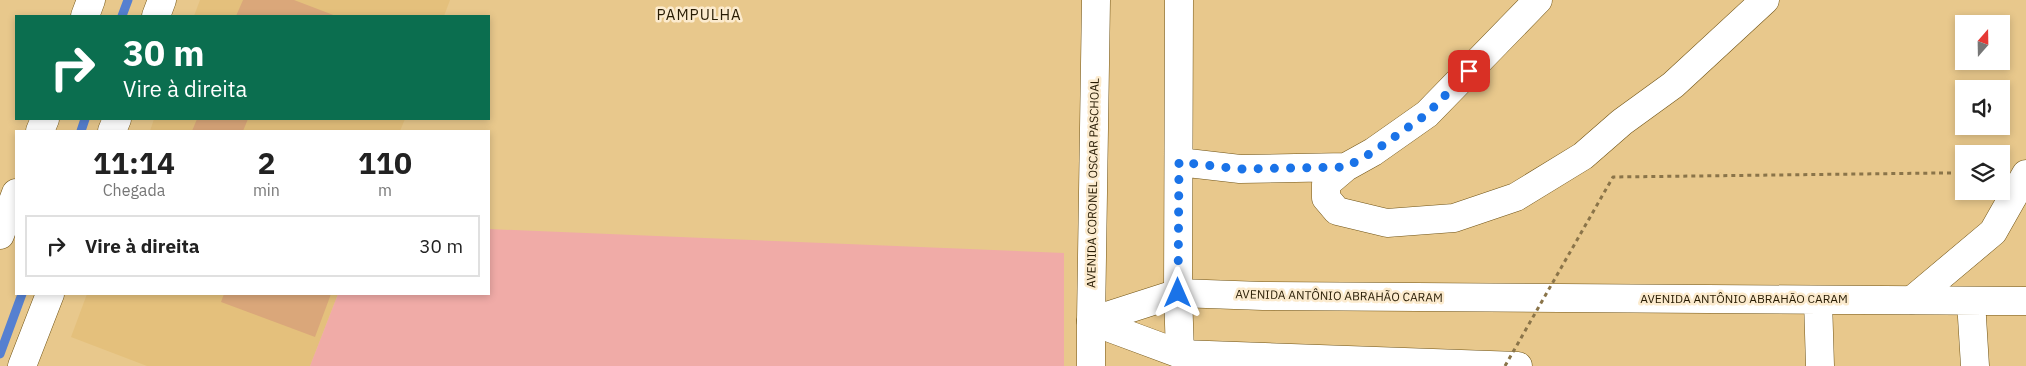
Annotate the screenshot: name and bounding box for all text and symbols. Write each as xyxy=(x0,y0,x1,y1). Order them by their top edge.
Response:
district label: PAMPULHA xyxy=(656,5,742,24)
north arrow xyxy=(1955,15,2010,70)
map controls xyxy=(1955,15,2010,200)
text: 30 m xyxy=(123,30,205,76)
icon: right xyxy=(40,35,105,100)
pin xyxy=(1448,50,1490,92)
icon: arrive xyxy=(1455,57,1483,85)
text: Vire à direita xyxy=(123,74,247,103)
street label: AVENIDA CORONEL OSCAR PASCHOAL xyxy=(1083,78,1102,288)
button: sound xyxy=(1955,80,2010,135)
text: 11:14 xyxy=(93,143,175,182)
text: 2 xyxy=(257,143,275,182)
text: 110 xyxy=(358,143,412,182)
button: layers xyxy=(1955,145,2010,200)
text: Chegada xyxy=(103,180,165,200)
text: min xyxy=(253,180,280,200)
text: m xyxy=(378,180,392,200)
icon: right xyxy=(42,232,70,260)
text: Vire à direita xyxy=(85,234,200,258)
text: 30 m xyxy=(419,234,463,258)
position arrow xyxy=(1151,266,1203,318)
street label: AVENIDA ANTÔNIO ABRAHÃO CARAM xyxy=(1235,286,1443,305)
street label: AVENIDA ANTÔNIO ABRAHÃO CARAM xyxy=(1640,291,1848,306)

